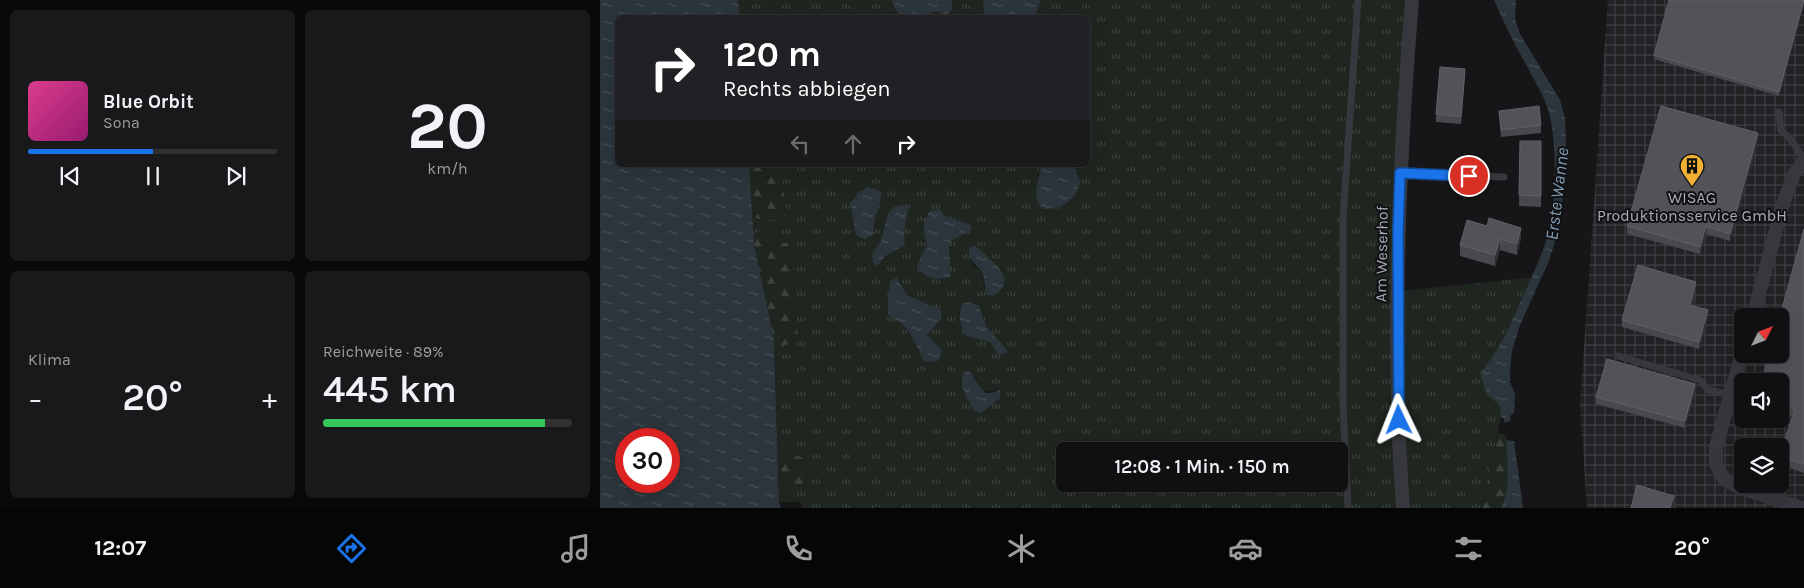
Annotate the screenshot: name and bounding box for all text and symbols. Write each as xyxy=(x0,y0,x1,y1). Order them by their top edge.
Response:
text: 120 m xyxy=(723,34,821,75)
icon: right xyxy=(640,35,705,100)
text: Rechts abbiegen xyxy=(723,76,891,102)
text: 20 xyxy=(407,88,488,164)
text: Blue Orbit xyxy=(103,91,194,113)
text: Sona xyxy=(103,113,140,132)
icon: left xyxy=(786,130,814,158)
icon: ahead xyxy=(839,130,867,158)
icon: right xyxy=(892,130,920,158)
water label: Erste Wanne xyxy=(1540,147,1574,241)
building icon: WISAG Produktionsservice GmbH xyxy=(1679,153,1705,187)
pin xyxy=(1448,155,1490,197)
text: km/h xyxy=(427,159,468,178)
icon: previous xyxy=(56,162,84,190)
icon: pause xyxy=(139,162,167,190)
icon: next xyxy=(222,162,250,190)
icon: arrive xyxy=(1455,162,1483,190)
place label: WISAG Produktionsservice GmbH xyxy=(1597,188,1787,225)
street label: Am Weserhof xyxy=(1371,205,1392,302)
north arrow xyxy=(1734,308,1789,362)
map controls xyxy=(1734,308,1789,493)
text: Reichweite · 89% xyxy=(323,342,444,361)
text: Klima xyxy=(28,350,71,369)
text: 445 km xyxy=(323,367,457,412)
button: sound xyxy=(1734,373,1789,428)
text: 20° xyxy=(122,375,183,420)
text: − xyxy=(28,382,43,415)
text: + xyxy=(262,382,277,415)
position arrow xyxy=(1372,393,1424,445)
speed limit sign: 30 xyxy=(615,428,680,493)
button: layers xyxy=(1734,438,1789,493)
text: 12:08 · 1 Min. · 150 m xyxy=(1114,456,1290,478)
icon: directions xyxy=(334,531,369,566)
icon: music xyxy=(558,531,593,566)
icon: phone xyxy=(781,531,816,566)
icon: climate xyxy=(1004,531,1039,566)
icon: car xyxy=(1228,531,1263,566)
icon: filters xyxy=(1451,531,1486,566)
text: 12:07 xyxy=(94,535,146,561)
text: 20° xyxy=(1674,535,1710,561)

